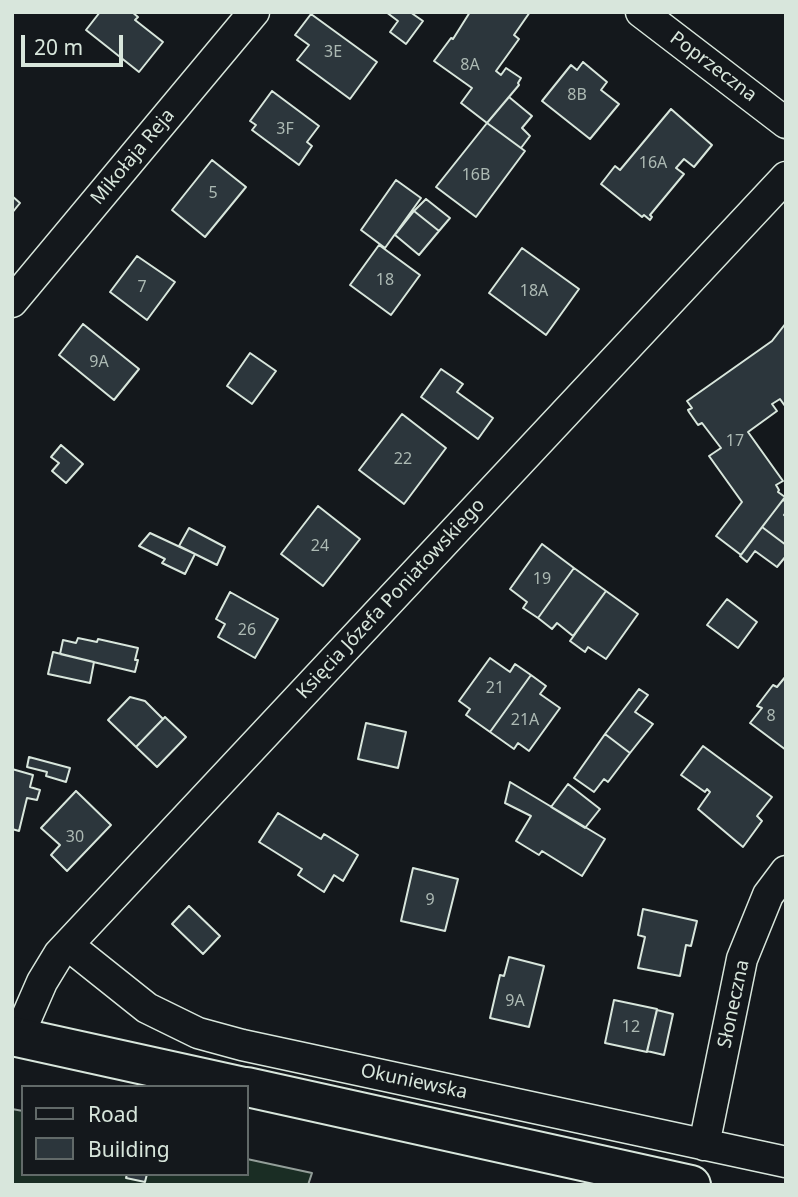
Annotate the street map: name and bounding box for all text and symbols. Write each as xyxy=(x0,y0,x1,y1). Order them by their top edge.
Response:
scale bar xyxy=(24,21,126,65)
street label: Poprzeczna xyxy=(665,27,761,107)
text: 20 m xyxy=(34,33,83,61)
house number: 3E xyxy=(324,42,342,62)
house number: 8A xyxy=(460,55,480,75)
house number: 8B xyxy=(567,85,587,105)
street label: Mikołaja Reja xyxy=(86,105,180,209)
house number: 3F xyxy=(276,119,294,139)
house number: 16A xyxy=(639,153,667,173)
house number: 16B xyxy=(462,165,490,185)
house number: 5 xyxy=(208,183,218,203)
house number: 18 xyxy=(376,270,394,290)
house number: 7 xyxy=(137,277,147,297)
house number: 18A xyxy=(520,281,548,301)
house number: 9A xyxy=(89,352,109,372)
house number: 17 xyxy=(726,431,744,451)
house number: 22 xyxy=(394,449,412,469)
street label: Księcia Józefa Poniatowskiego xyxy=(292,494,490,704)
house number: 24 xyxy=(311,536,329,556)
house number: 19 xyxy=(533,569,551,589)
house number: 26 xyxy=(238,620,256,640)
house number: 21 xyxy=(486,678,504,698)
house number: 8 xyxy=(766,706,776,726)
house number: 21A xyxy=(511,710,539,730)
house number: 30 xyxy=(66,827,84,847)
house number: 9 xyxy=(425,890,435,910)
street label: Słoneczna xyxy=(714,958,754,1050)
house number: 9A xyxy=(505,991,525,1011)
house number: 12 xyxy=(622,1017,640,1037)
street label: Okuniewska xyxy=(359,1060,469,1104)
legend xyxy=(21,1085,248,1176)
text: Road xyxy=(88,1100,138,1128)
text: Building xyxy=(88,1135,170,1163)

